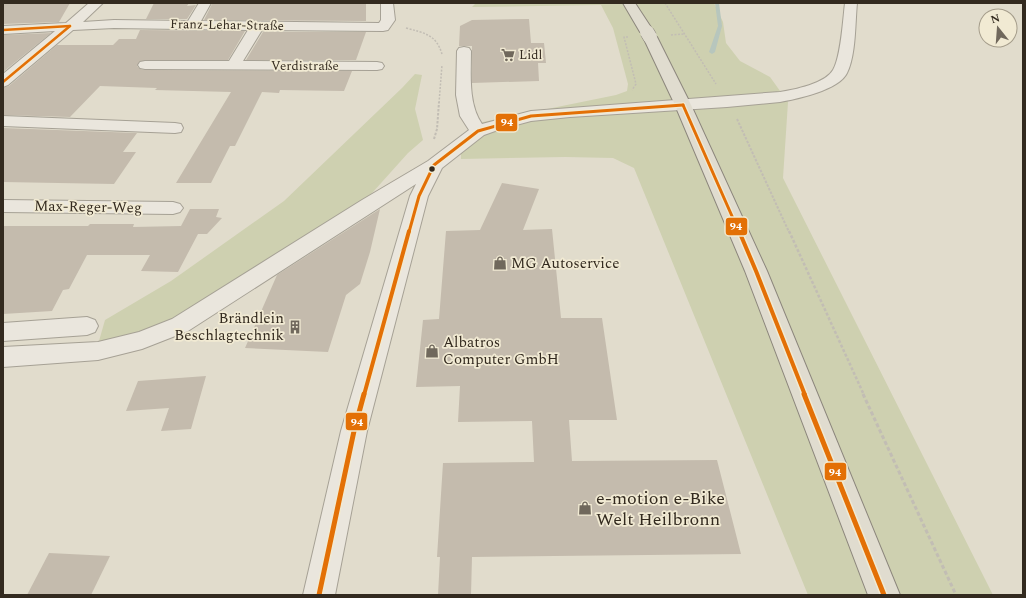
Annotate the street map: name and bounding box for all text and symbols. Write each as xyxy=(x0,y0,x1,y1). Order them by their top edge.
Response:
north arrow xyxy=(978,8,1018,48)
text: N xyxy=(988,9,1002,28)
street label: Franz-Lehar-Straße xyxy=(170,14,284,36)
place label: Lidl xyxy=(519,45,543,65)
supermarket icon: Lidl xyxy=(500,47,516,63)
street label: Verdistraße xyxy=(271,56,339,76)
line badge: 94 xyxy=(495,113,518,132)
text: 94 xyxy=(501,114,514,131)
unlabelled marker xyxy=(427,164,437,174)
street label: Max-Reger-Weg xyxy=(34,195,142,219)
line badge: 94 xyxy=(725,217,748,236)
text: 94 xyxy=(730,218,743,235)
place label: MG Autoservice xyxy=(511,252,619,275)
shop icon: MG Autoservice xyxy=(492,255,508,271)
place label: Brändlein Beschlagtechnik xyxy=(174,307,284,347)
building icon: Brändlein Beschlagtechnik xyxy=(287,319,303,335)
place label: Albatros Computer GmbH xyxy=(443,331,559,371)
shop icon: Albatros Computer GmbH xyxy=(424,343,440,359)
line badge: 94 xyxy=(345,412,368,431)
text: 94 xyxy=(351,414,364,431)
line badge: 94 xyxy=(824,462,847,481)
text: 94 xyxy=(829,464,842,481)
place label: e-motion e-Bike Welt Heilbronn xyxy=(596,485,725,533)
shop icon: e-motion e-Bike Welt Heilbronn xyxy=(577,500,593,516)

